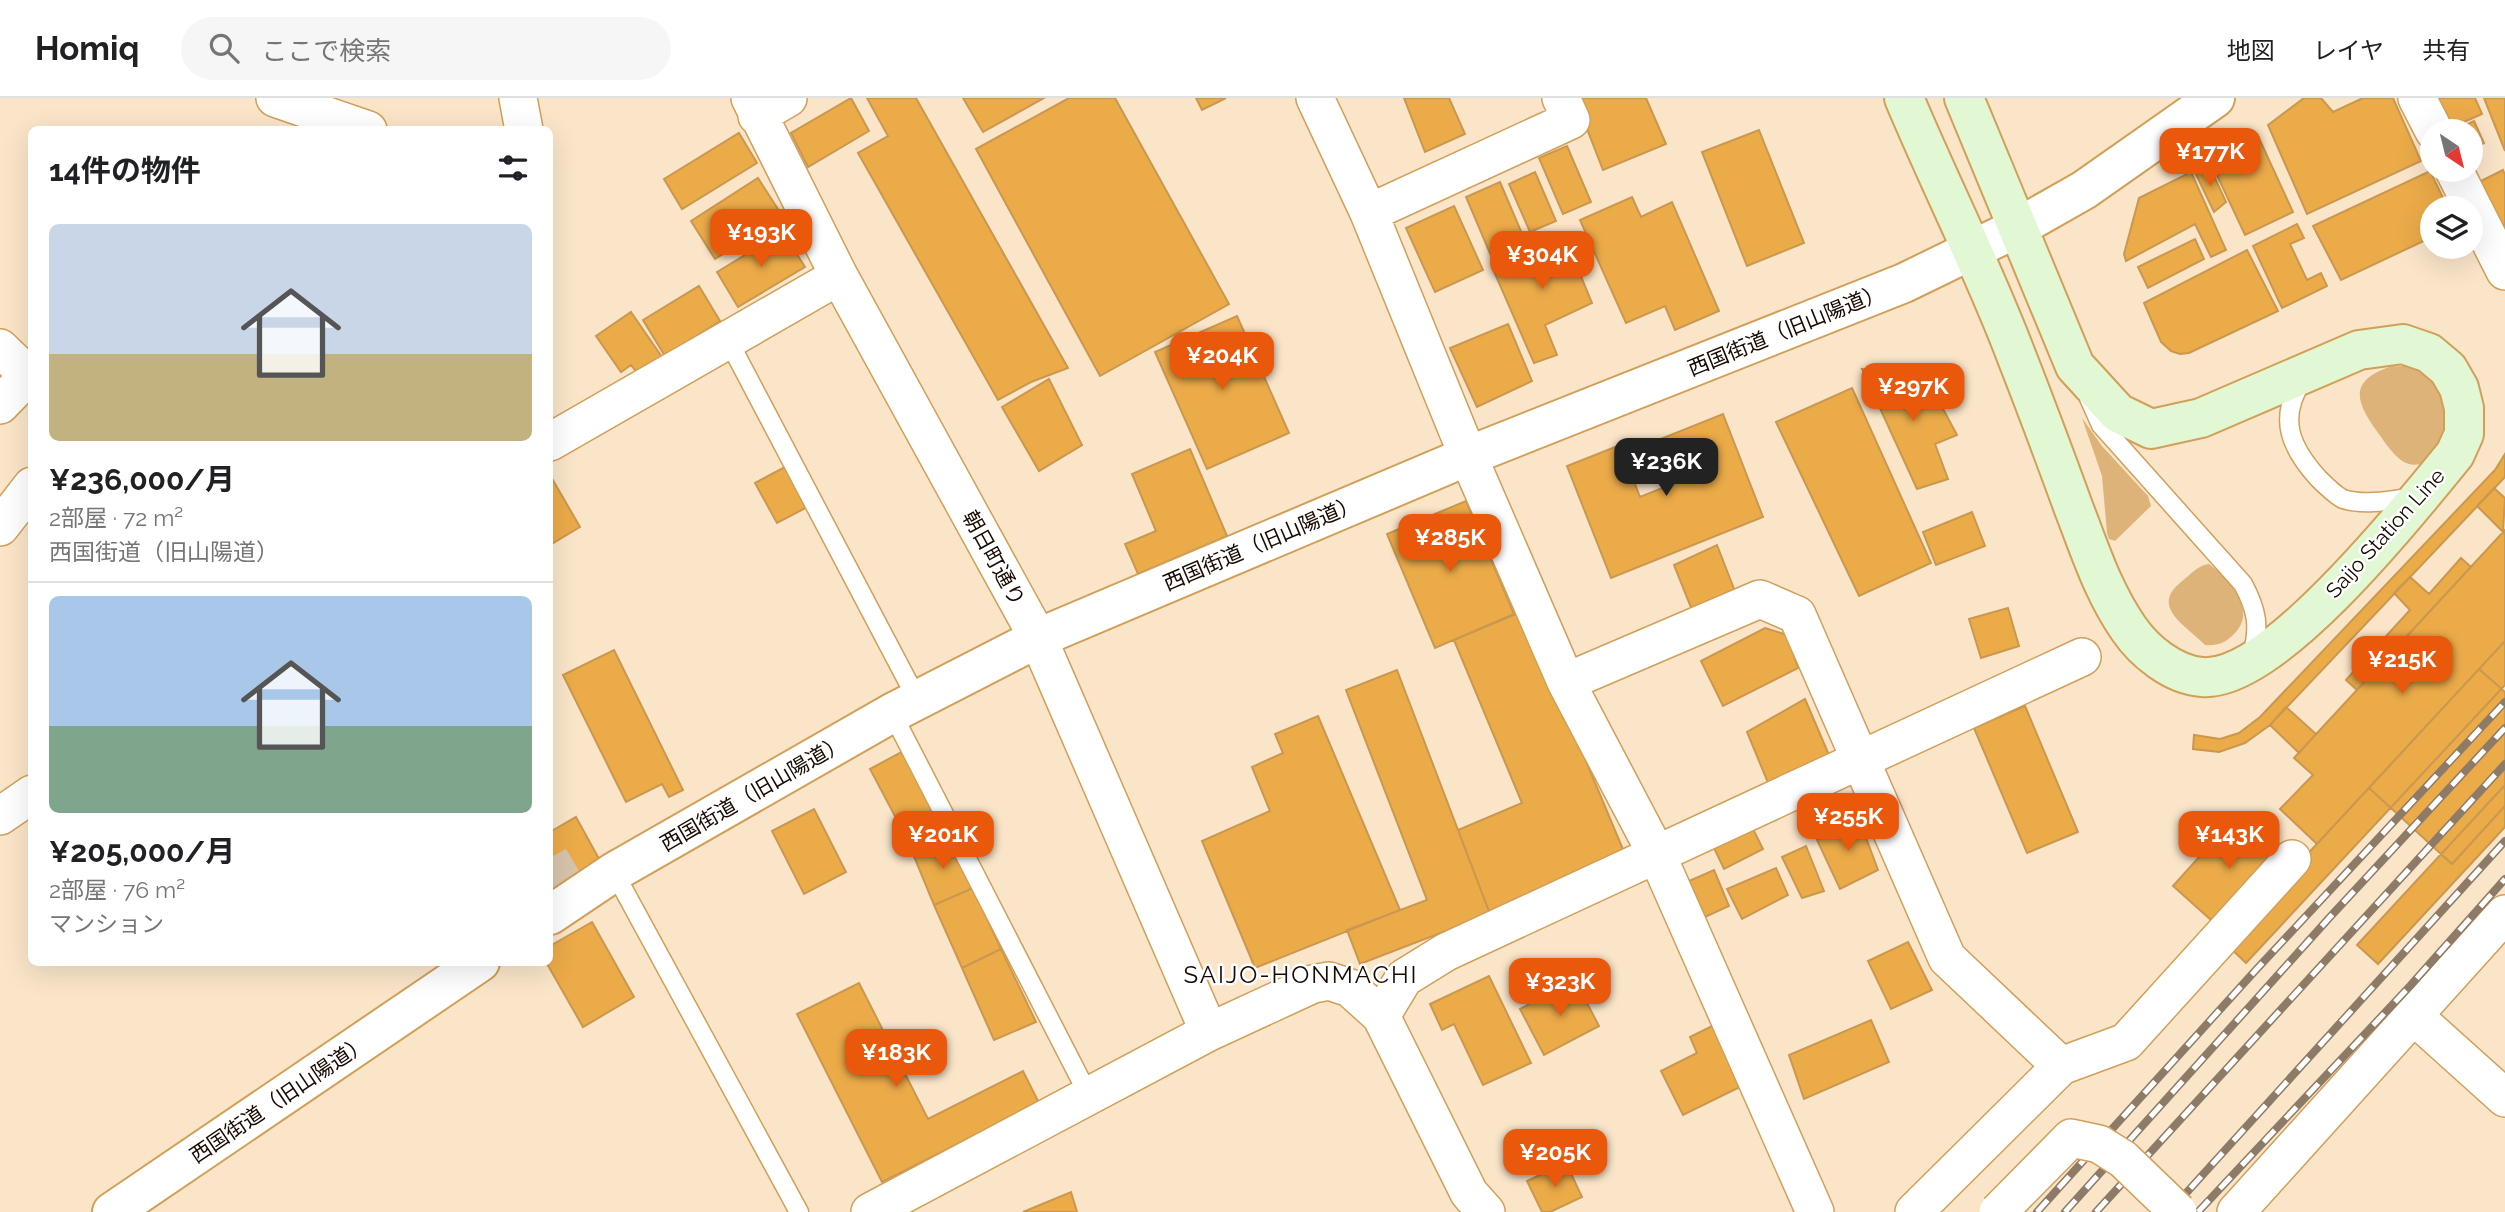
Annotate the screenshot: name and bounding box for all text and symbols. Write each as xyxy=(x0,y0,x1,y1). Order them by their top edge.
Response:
search box xyxy=(181,17,671,80)
text: Homiq xyxy=(35,29,139,68)
icon: search xyxy=(205,29,243,67)
text: ここで検索 xyxy=(261,36,391,66)
text: 地図 xyxy=(2227,36,2275,65)
text: レイヤ xyxy=(2313,36,2384,65)
text: 共有 xyxy=(2422,36,2470,65)
north arrow xyxy=(2420,119,2483,182)
map controls xyxy=(2420,119,2483,259)
pin: ¥177K xyxy=(2161,129,2259,188)
text: ¥177K xyxy=(2175,137,2245,164)
icon: filters xyxy=(494,149,532,187)
text: 14件の物件 xyxy=(49,153,201,188)
button: layers xyxy=(2420,196,2483,259)
pin: ¥193K xyxy=(712,209,810,269)
text: ¥193K xyxy=(726,218,796,245)
pin: ¥304K xyxy=(1493,232,1591,291)
text: ¥304K xyxy=(1506,240,1578,267)
icon: home xyxy=(228,270,354,396)
street label: 西国街道（旧山陽道） xyxy=(1684,279,1888,381)
pin: ¥204K xyxy=(1173,332,1271,392)
text: ¥204K xyxy=(1186,341,1258,368)
pin: ¥297K xyxy=(1864,364,1962,423)
text: ¥297K xyxy=(1877,372,1949,399)
pin: ¥236K xyxy=(1617,438,1715,498)
text: ¥236K xyxy=(1630,447,1702,474)
text: ¥236,000/月 xyxy=(49,462,235,497)
street label: Saijo Station Line xyxy=(2320,463,2450,603)
street label: 西国街道（旧山陽道） xyxy=(1159,490,1363,596)
text: 2部屋 · 72 m² xyxy=(49,504,183,531)
street label: 朝日町通り xyxy=(958,506,1030,610)
pin: ¥285K xyxy=(1401,514,1499,574)
text: ¥285K xyxy=(1414,523,1486,550)
text: 西国街道（旧山陽道） xyxy=(49,538,279,565)
pin: ¥215K xyxy=(2353,636,2451,696)
icon: home xyxy=(228,642,354,768)
text: ¥215K xyxy=(2368,645,2436,672)
street label: 西国街道（旧山陽道） xyxy=(656,730,850,856)
pin: ¥255K xyxy=(1799,794,1897,853)
text: ¥255K xyxy=(1813,802,1883,829)
pin: ¥201K xyxy=(894,812,992,871)
pin: ¥143K xyxy=(2180,812,2278,871)
text: ¥201K xyxy=(908,820,978,847)
text: ¥143K xyxy=(2194,820,2264,847)
text: ¥205,000/月 xyxy=(49,834,235,869)
text: 2部屋 · 76 m² xyxy=(49,876,185,903)
text: マンション xyxy=(49,910,164,937)
pin: ¥323K xyxy=(1511,958,1609,1018)
district label: SAIJO-HONMACHI xyxy=(1183,960,1419,989)
text: ¥323K xyxy=(1525,967,1595,994)
street label: 西国街道（旧山陽道） xyxy=(185,1030,373,1168)
pin: ¥183K xyxy=(847,1030,945,1089)
text: ¥183K xyxy=(861,1038,931,1065)
pin: ¥205K xyxy=(1506,1130,1604,1189)
text: ¥205K xyxy=(1519,1138,1591,1165)

